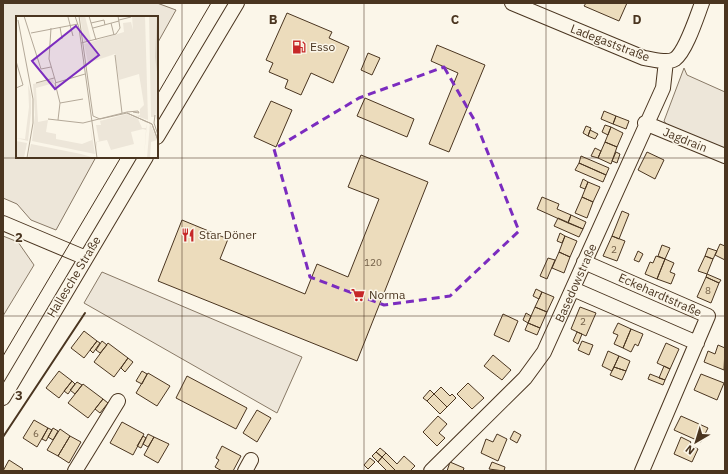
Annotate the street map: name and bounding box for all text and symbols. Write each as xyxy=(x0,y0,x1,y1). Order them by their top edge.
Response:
text: B xyxy=(269,11,278,28)
text: C xyxy=(451,11,460,28)
text: D xyxy=(632,11,642,28)
inset map xyxy=(16,16,158,158)
street label: Ladegaststraße xyxy=(568,21,652,65)
fuel station icon: Esso xyxy=(291,39,307,55)
place label: Esso xyxy=(310,39,336,54)
street label: Jagdrain xyxy=(661,124,709,155)
restaurant icon: Star Döner xyxy=(180,227,196,243)
place label: Star Döner xyxy=(199,227,257,242)
text: 2 xyxy=(15,229,23,246)
street label: Hallesche Straße xyxy=(43,233,104,320)
street label: Basedowstraße xyxy=(552,241,600,324)
house number: 2 xyxy=(611,243,617,256)
house number: 120 xyxy=(364,256,382,269)
street label: Eckehardtstraße xyxy=(616,270,704,320)
house number: 8 xyxy=(705,284,711,297)
supermarket icon: Norma xyxy=(350,287,366,303)
place label: Norma xyxy=(369,287,406,302)
house number: 2 xyxy=(580,315,586,328)
text: 3 xyxy=(15,387,23,404)
north arrow xyxy=(676,422,716,462)
house number: 6 xyxy=(33,427,39,440)
text: N xyxy=(682,442,697,458)

